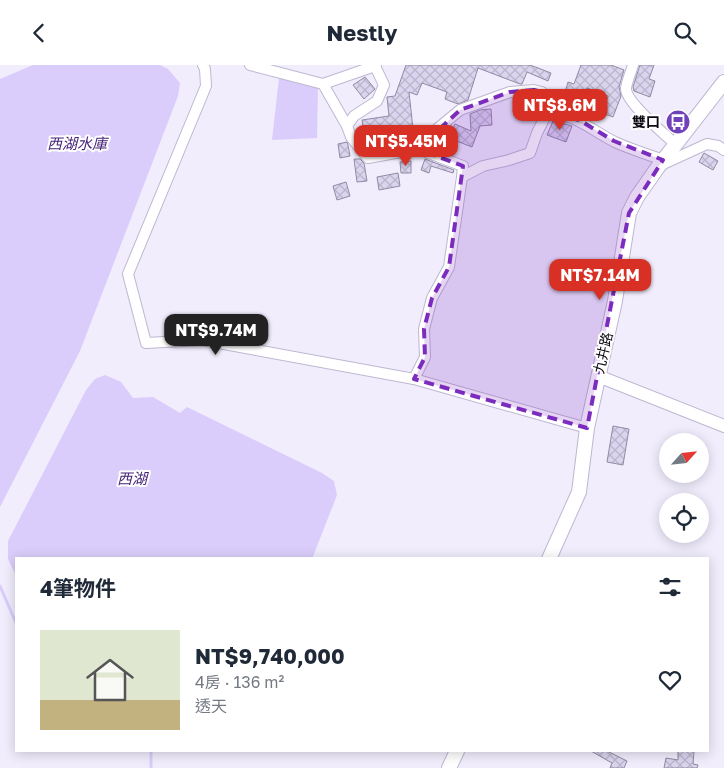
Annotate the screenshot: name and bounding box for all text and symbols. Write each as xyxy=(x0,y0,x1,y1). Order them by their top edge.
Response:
icon: back xyxy=(25,19,53,47)
text: Nestly xyxy=(327,19,397,46)
icon: search xyxy=(671,19,699,47)
pin: NT$8.6M xyxy=(514,88,606,131)
text: NT$8.6M xyxy=(523,95,597,115)
bus stop icon: 雙口 xyxy=(665,109,691,135)
place label: 雙口 xyxy=(632,113,660,130)
pin: NT$5.45M xyxy=(354,124,458,167)
text: NT$5.45M xyxy=(365,131,447,151)
water label: 西湖水庫 xyxy=(47,134,110,152)
pin: NT$7.14M xyxy=(548,259,652,301)
text: NT$7.14M xyxy=(560,265,640,285)
pin: NT$9.74M xyxy=(164,313,268,356)
text: NT$9.74M xyxy=(175,320,257,340)
street label: 九井路 xyxy=(590,331,616,375)
north arrow xyxy=(659,433,709,483)
map controls xyxy=(659,433,709,543)
water label: 西湖 xyxy=(117,469,149,487)
button: locate xyxy=(659,493,709,543)
icon: filters xyxy=(656,573,684,601)
text: 4筆物件 xyxy=(40,575,116,601)
text: NT$9,740,000 xyxy=(195,643,345,669)
icon: home xyxy=(80,650,140,710)
icon: heart xyxy=(656,666,684,694)
text: 4房 · 136 m² xyxy=(195,672,284,692)
text: 透天 xyxy=(195,696,227,716)

